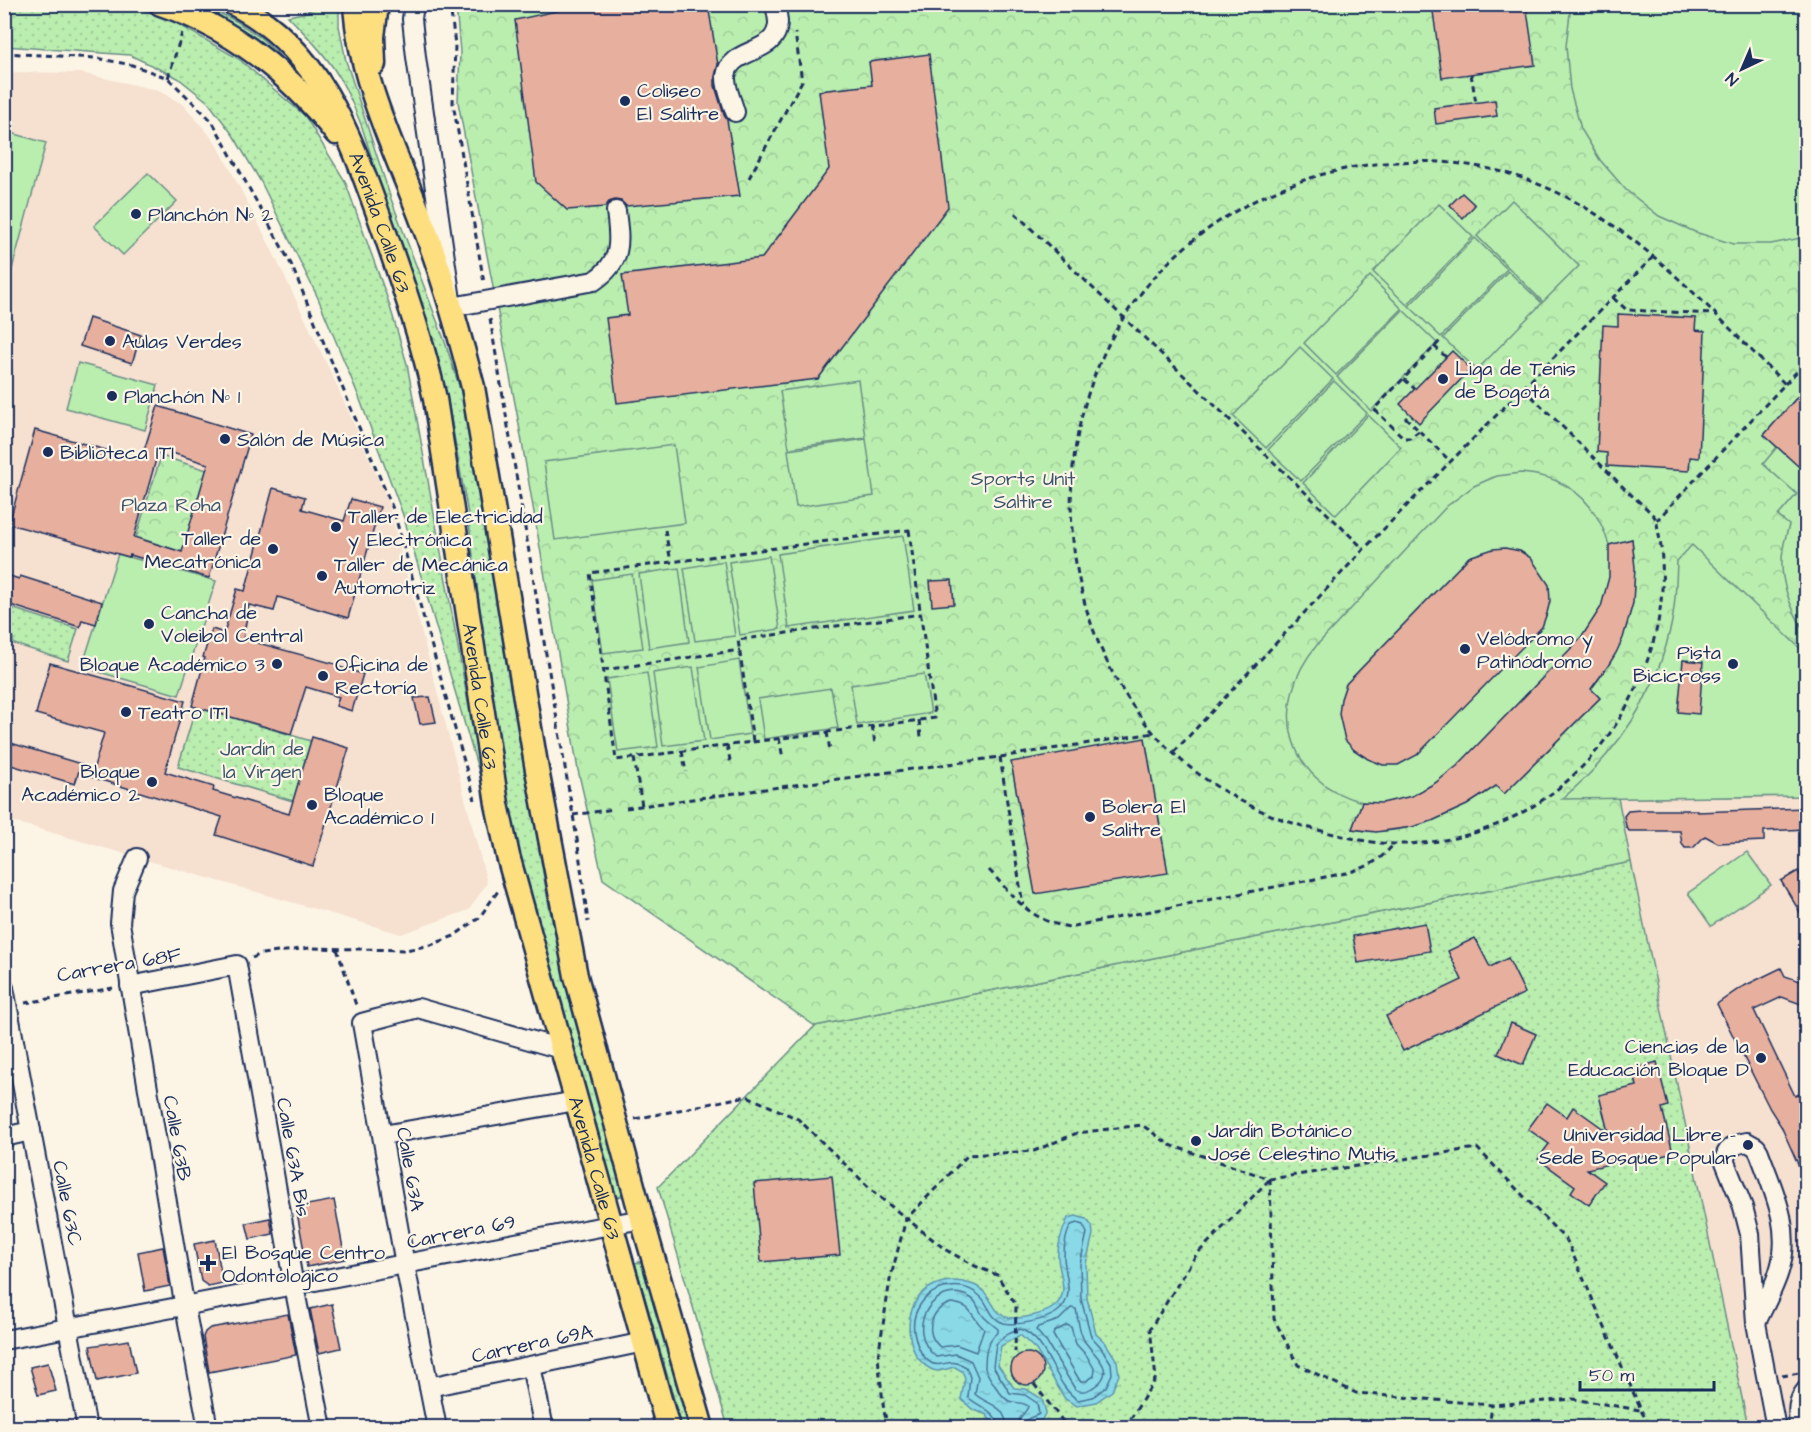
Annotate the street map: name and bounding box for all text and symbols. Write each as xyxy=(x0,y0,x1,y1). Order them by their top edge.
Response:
north arrow xyxy=(1712,39,1772,99)
text: N xyxy=(1721,68,1744,90)
place label: Coliseo El Salitre xyxy=(637,77,719,128)
marker: Coliseo El Salitre xyxy=(618,94,632,108)
street label: Avenida Calle 63 xyxy=(341,148,417,296)
place label: Planchón Nº 2 xyxy=(148,201,274,229)
marker: Planchón Nº 2 xyxy=(129,207,143,221)
place label: Aulas Verdes xyxy=(122,328,242,356)
marker: Aulas Verdes xyxy=(103,334,117,348)
place label: Liga de Tenis de Bogotá xyxy=(1455,355,1576,407)
marker: Liga de Tenis de Bogotá xyxy=(1436,372,1450,386)
place label: Planchón Nº 1 xyxy=(124,383,241,411)
marker: Planchón Nº 1 xyxy=(105,389,119,403)
place label: Salón de Música xyxy=(237,426,384,454)
marker: Salón de Música xyxy=(218,432,232,446)
place label: Biblioteca ITI xyxy=(60,439,174,467)
marker: Biblioteca ITI xyxy=(41,445,55,459)
park label: Sports Unit Saltire xyxy=(971,465,1075,516)
park label: Plaza Roha xyxy=(121,491,221,519)
place label: Taller de Electricidad y Electrónica xyxy=(348,503,543,555)
marker: Taller de Electricidad y Electrónica xyxy=(329,520,343,534)
place label: Taller de Mecatrónica xyxy=(145,525,261,576)
marker: Taller de Mecatrónica xyxy=(266,542,280,556)
place label: Taller de Mecánica Automotriz xyxy=(334,551,508,602)
marker: Taller de Mecánica Automotriz xyxy=(315,569,329,583)
place label: Cancha de Voleibol Central xyxy=(161,599,303,650)
marker: Cancha de Voleibol Central xyxy=(142,617,156,631)
street label: Avenida Calle 63 xyxy=(454,621,505,771)
place label: Velódromo y Patinódromo xyxy=(1477,625,1593,676)
place label: Pista Bicicross xyxy=(1633,639,1721,690)
marker: Velódromo y Patinódromo xyxy=(1458,642,1472,656)
place label: Bloque Académico 3 xyxy=(80,651,265,679)
place label: Oficina de Rectoría xyxy=(335,651,428,702)
marker: Bloque Académico 3 xyxy=(270,657,284,671)
marker: Pista Bicicross xyxy=(1726,657,1740,671)
marker: Oficina de Rectoría xyxy=(316,669,330,683)
place label: Teatro ITI xyxy=(138,699,228,727)
marker: Teatro ITI xyxy=(119,705,133,719)
park label: Jardín de la Virgen xyxy=(220,735,304,787)
place label: Bloque Académico 2 xyxy=(21,758,141,809)
marker: Bloque Académico 2 xyxy=(145,775,159,789)
place label: Bloque Académico 1 xyxy=(324,781,434,832)
place label: Bolera El Salitre xyxy=(1102,793,1186,844)
marker: Bloque Académico 1 xyxy=(305,798,319,812)
marker: Bolera El Salitre xyxy=(1083,810,1097,824)
street label: Carrera 68F xyxy=(55,940,184,990)
place label: Ciencias de la Educación Bloque D xyxy=(1568,1033,1749,1084)
marker: Ciencias de la Educación Bloque D xyxy=(1754,1051,1768,1065)
street label: Calle 63B xyxy=(156,1093,198,1183)
street label: Avenida Calle 63 xyxy=(561,1093,628,1243)
street label: Calle 63A Bis xyxy=(269,1096,317,1219)
place label: Jardín Botánico José Celestino Mutis xyxy=(1208,1117,1396,1168)
place label: Universidad Libre - Sede Bosque Popular xyxy=(1539,1121,1736,1172)
street label: Calle 63A xyxy=(389,1125,431,1214)
marker: Jardín Botánico José Celestino Mutis xyxy=(1189,1134,1203,1148)
marker: Universidad Libre - Sede Bosque Popular xyxy=(1741,1138,1755,1152)
street label: Calle 63C xyxy=(45,1158,89,1248)
street label: Carrera 69 xyxy=(404,1208,518,1256)
place label: El Bosque Centro Odontologico xyxy=(222,1239,385,1291)
marker: El Bosque Centro Odontologico xyxy=(199,1254,217,1272)
street label: Carrera 69A xyxy=(469,1317,596,1370)
scale bar xyxy=(1580,1354,1714,1392)
text: 50 m xyxy=(1589,1363,1634,1388)

